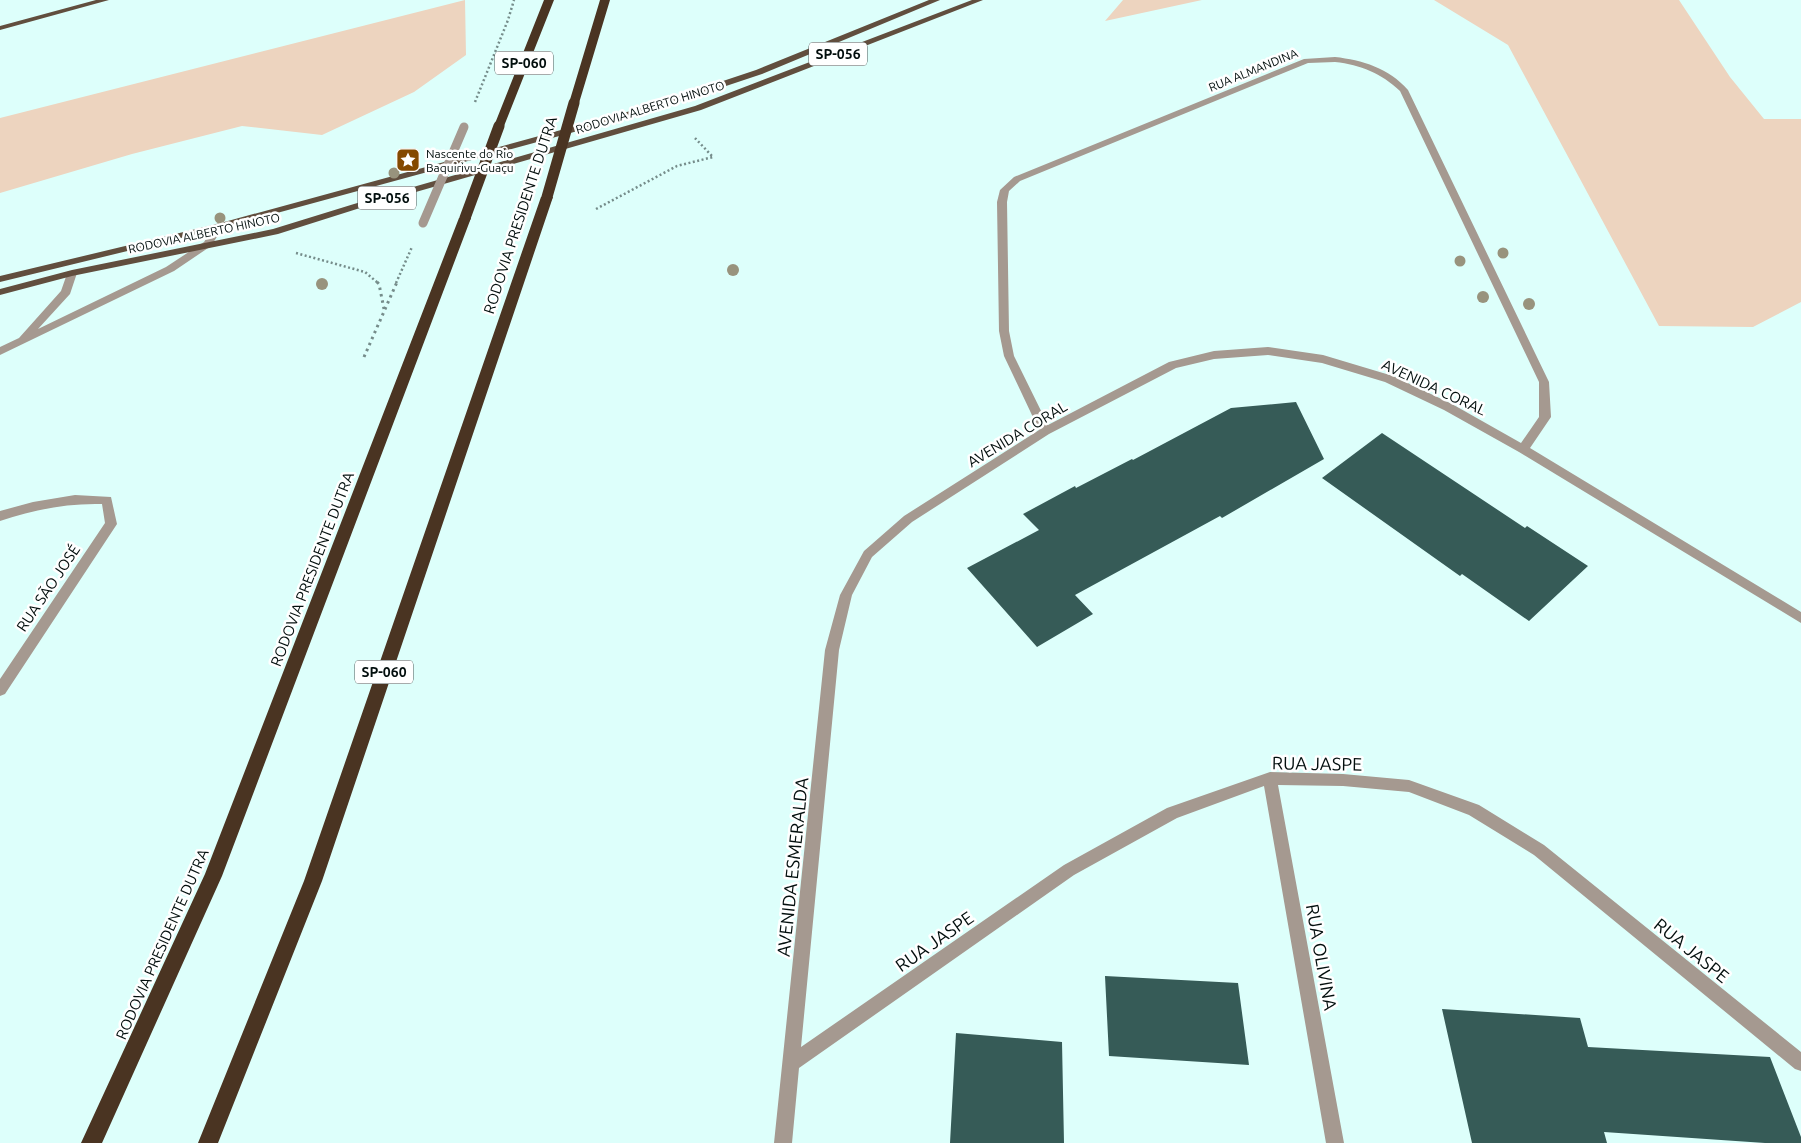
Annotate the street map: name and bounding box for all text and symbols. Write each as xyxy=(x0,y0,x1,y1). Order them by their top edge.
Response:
road number: SP-056 xyxy=(809,42,867,66)
street label: RUA ALMANDINA xyxy=(1207,46,1300,94)
road number: SP-060 xyxy=(495,52,553,74)
street label: RODOVIA ALBERTO HINOTO xyxy=(574,78,726,136)
street label: RODOVIA PRESIDENTE DUTRA xyxy=(480,114,560,316)
place icon: Nascente do Rio Baquirivu-Guaçu xyxy=(395,147,421,173)
place label: Nascente do Rio Baquirivu-Guaçu xyxy=(426,147,514,174)
road number: SP-056 xyxy=(358,187,416,210)
street label: RODOVIA ALBERTO HINOTO xyxy=(127,211,281,255)
street label: AVENIDA CORAL xyxy=(1379,355,1489,419)
street label: AVENIDA CORAL xyxy=(964,397,1070,470)
street label: RODOVIA PRESIDENTE DUTRA xyxy=(267,469,357,669)
street label: RUA SÃO JOSÉ xyxy=(13,542,83,634)
road number: SP-060 xyxy=(355,660,413,684)
street label: RUA JASPE xyxy=(1272,752,1362,774)
street label: AVENIDA ESMERALDA xyxy=(773,776,811,958)
street label: RODOVIA PRESIDENTE DUTRA xyxy=(112,846,212,1042)
street label: RUA OLIVINA xyxy=(1303,902,1341,1012)
street label: RUA JASPE xyxy=(891,907,977,975)
street label: RUA JASPE xyxy=(1651,914,1733,986)

